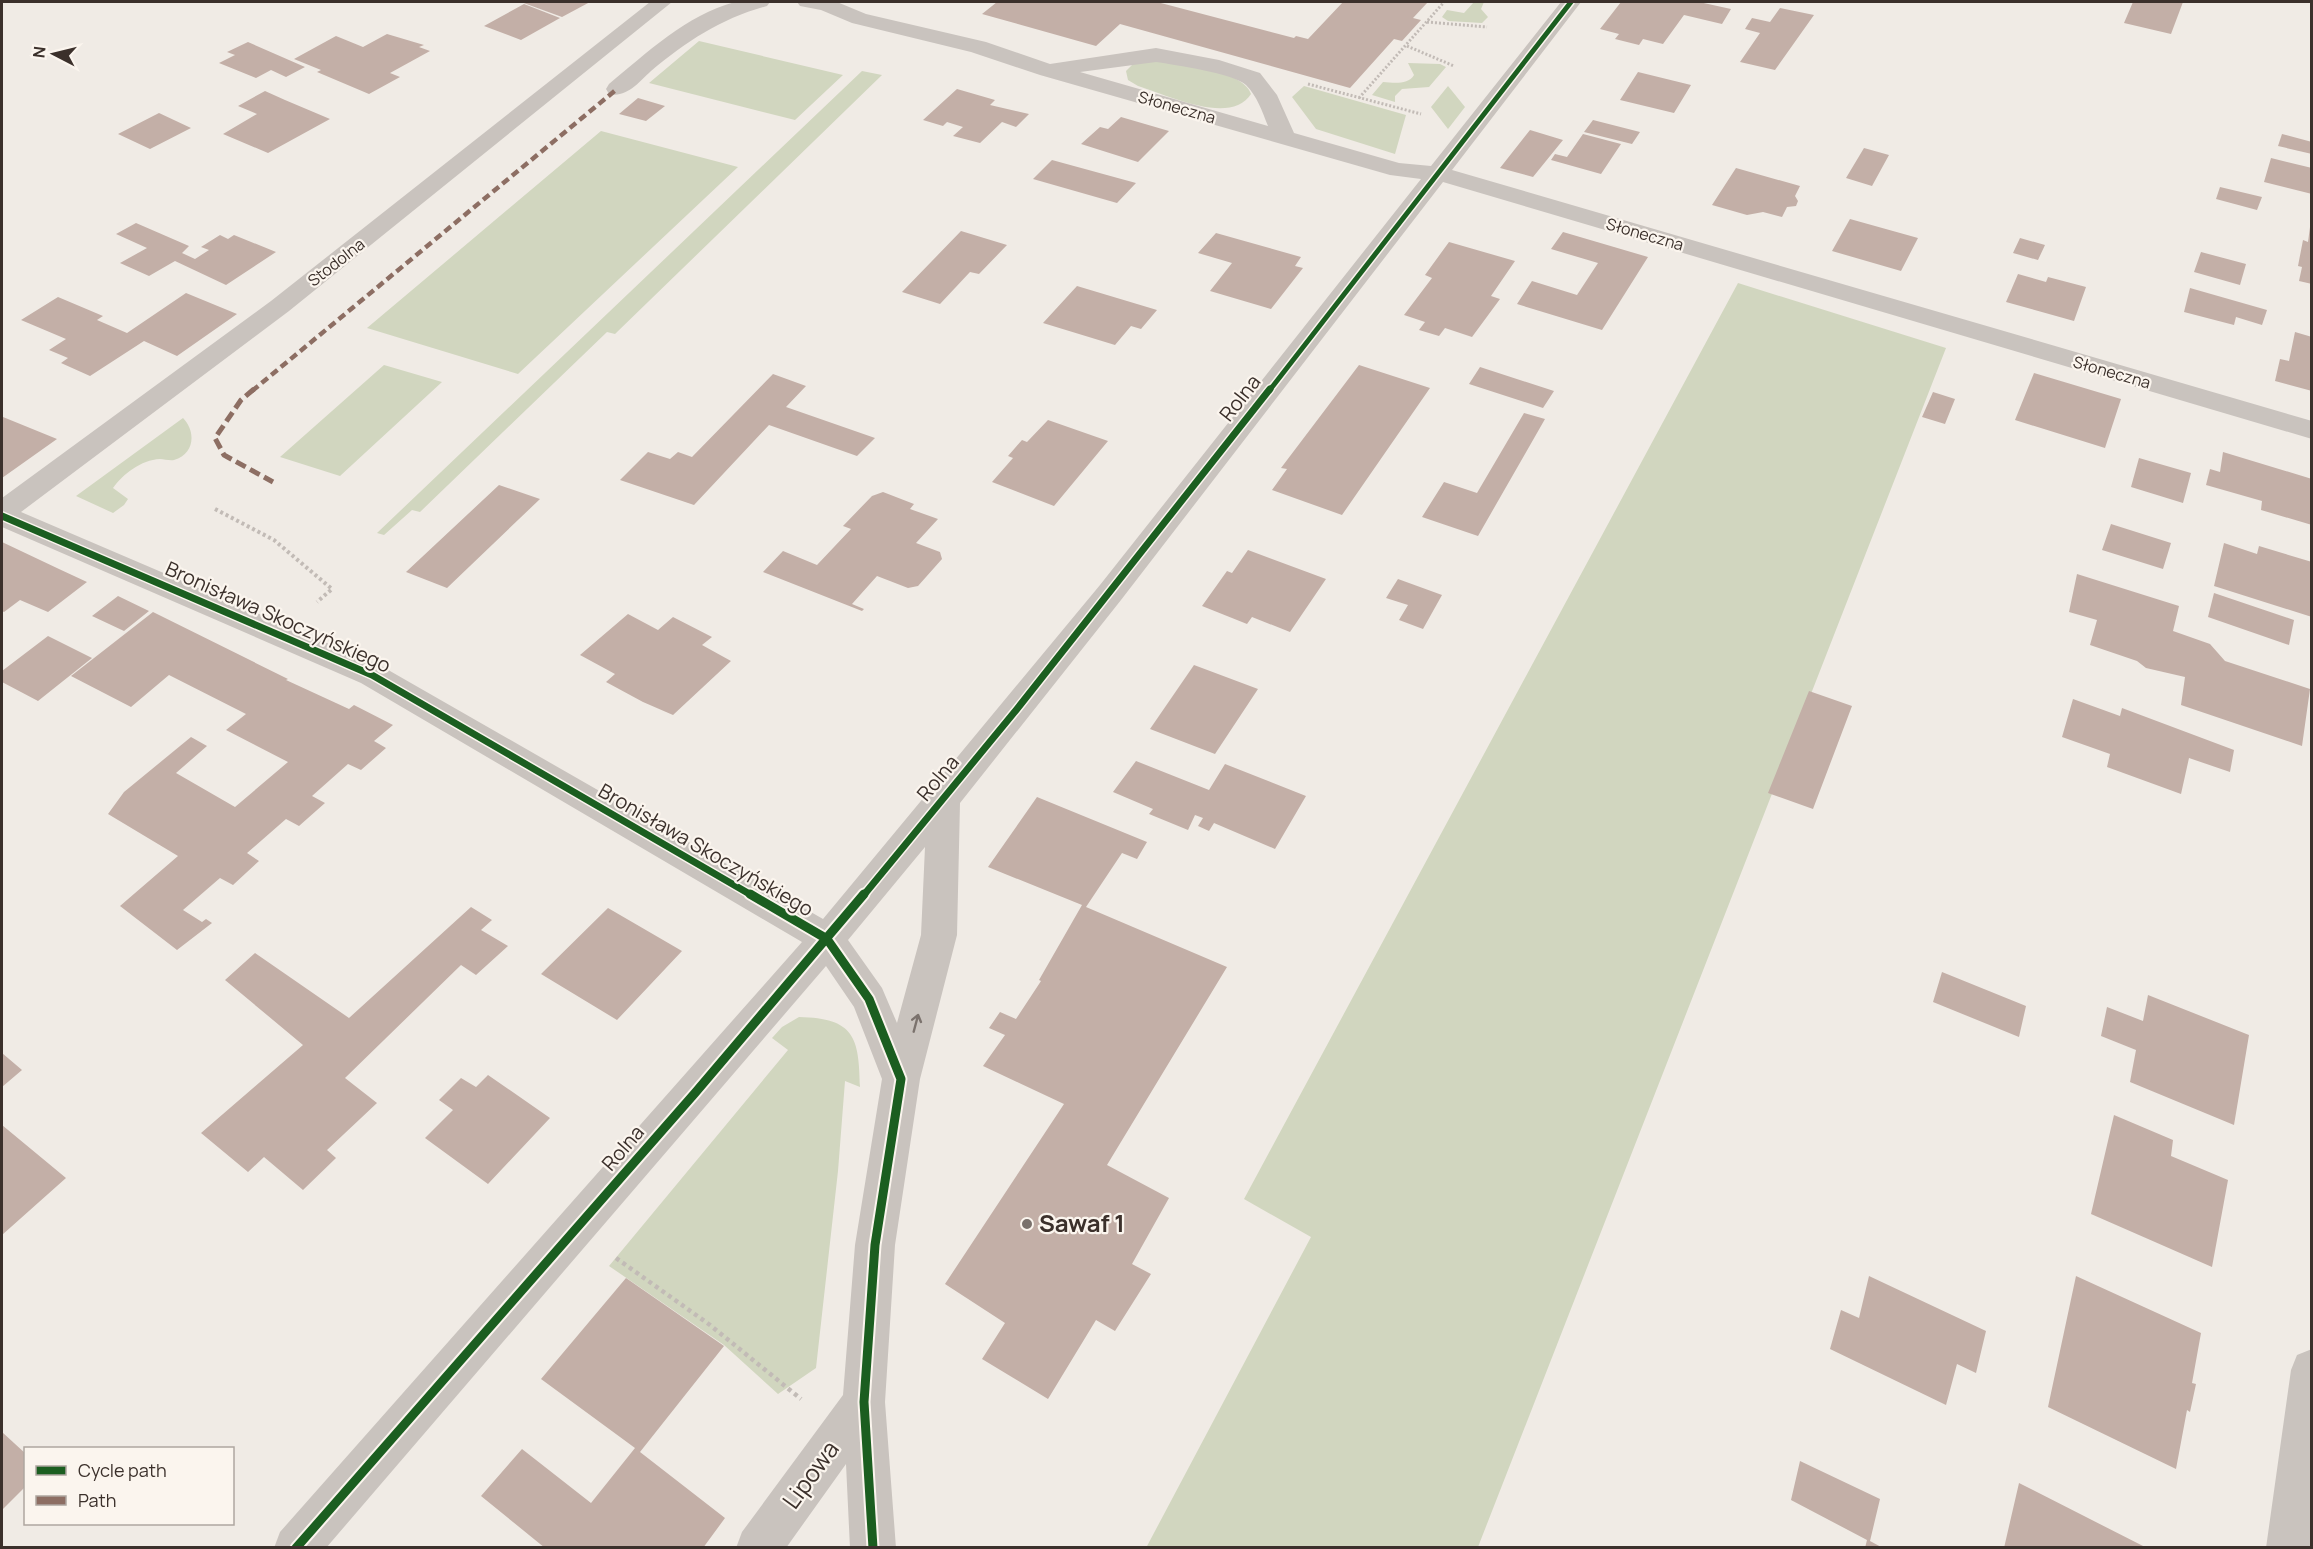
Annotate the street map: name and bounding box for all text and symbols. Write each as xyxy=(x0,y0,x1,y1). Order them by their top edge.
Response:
north arrow xyxy=(24,24,84,84)
text: N xyxy=(27,45,51,59)
street label: Słoneczna xyxy=(1136,85,1218,129)
street label: Słoneczna xyxy=(1604,212,1686,256)
street label: Stodolna xyxy=(303,233,369,291)
street label: Słoneczna xyxy=(2071,350,2153,394)
street label: Rolna xyxy=(1213,369,1266,427)
street label: Bronisława Skoczyńskiego xyxy=(161,555,395,679)
street label: Rolna xyxy=(911,749,965,806)
street label: Bronisława Skoczyńskiego xyxy=(594,777,819,922)
one-way arrow xyxy=(910,1013,922,1032)
street label: Rolna xyxy=(595,1119,650,1176)
place label: Sawaf 1 xyxy=(1039,1206,1125,1239)
marker: Sawaf 1 xyxy=(1020,1217,1034,1231)
street label: Lipowa xyxy=(774,1433,846,1515)
legend xyxy=(24,1447,234,1525)
text: Cycle path xyxy=(78,1458,167,1482)
text: Path xyxy=(78,1488,116,1512)

